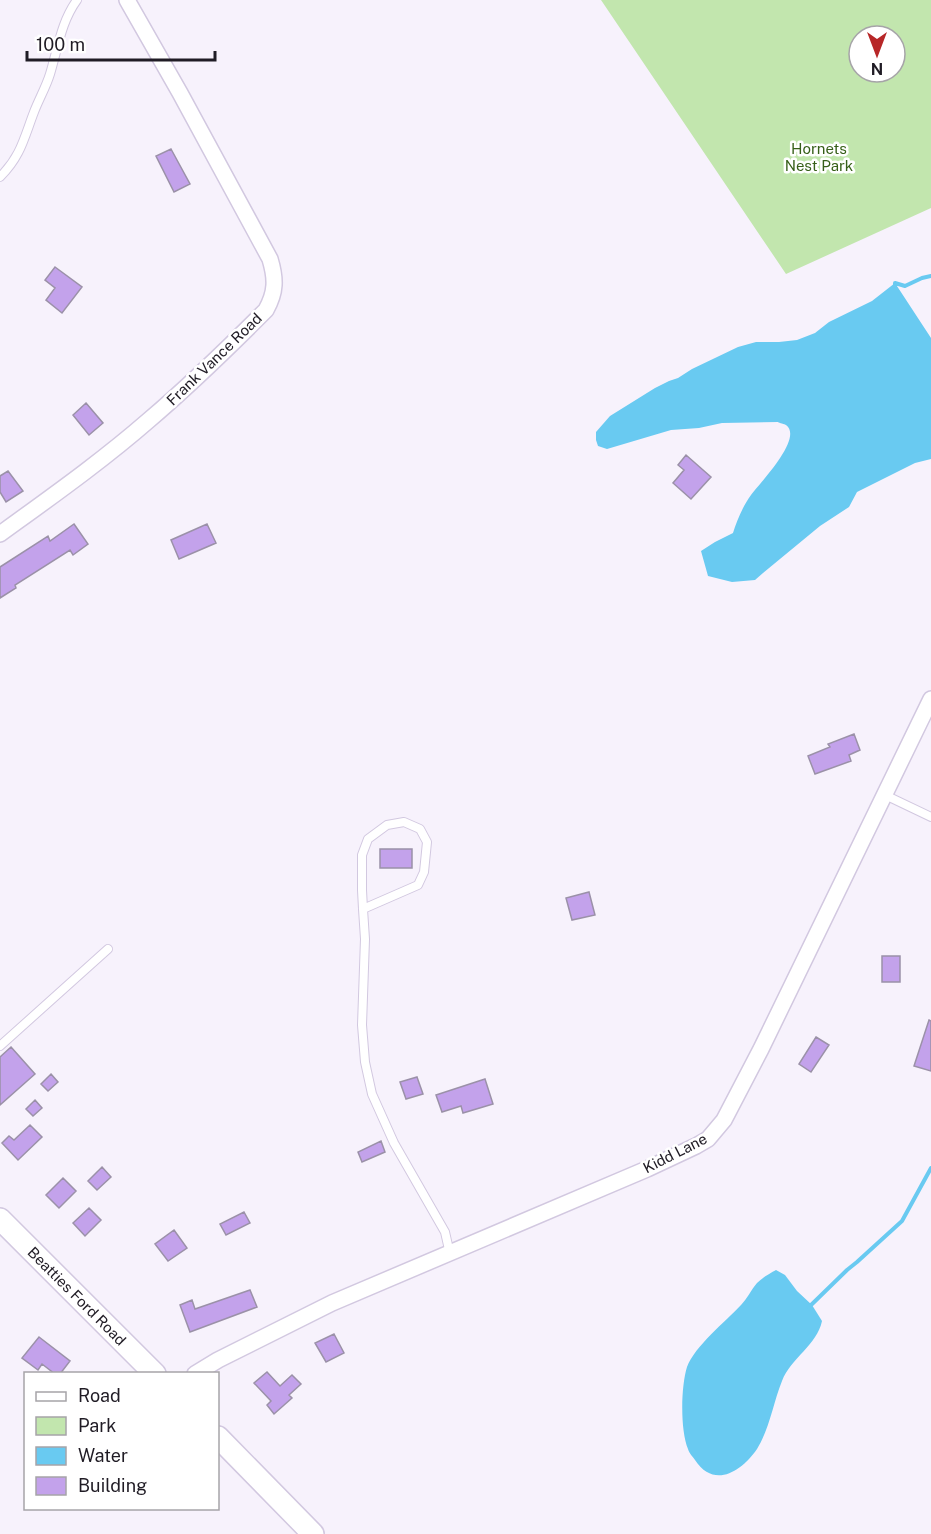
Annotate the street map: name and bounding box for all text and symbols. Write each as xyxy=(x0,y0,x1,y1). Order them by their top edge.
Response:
scale bar xyxy=(27,24,214,62)
north arrow xyxy=(847,24,907,84)
text: 100 m xyxy=(36,34,85,55)
text: N xyxy=(871,59,883,78)
park label: Hornets Nest Park xyxy=(785,140,853,174)
street label: Frank Vance Road xyxy=(163,309,265,409)
street label: Kidd Lane xyxy=(640,1130,710,1176)
street label: Beatties Ford Road xyxy=(24,1243,130,1349)
legend xyxy=(24,1372,219,1510)
text: Road xyxy=(78,1385,121,1406)
text: Park xyxy=(78,1415,116,1436)
text: Water xyxy=(78,1445,128,1466)
text: Building xyxy=(78,1475,147,1496)

